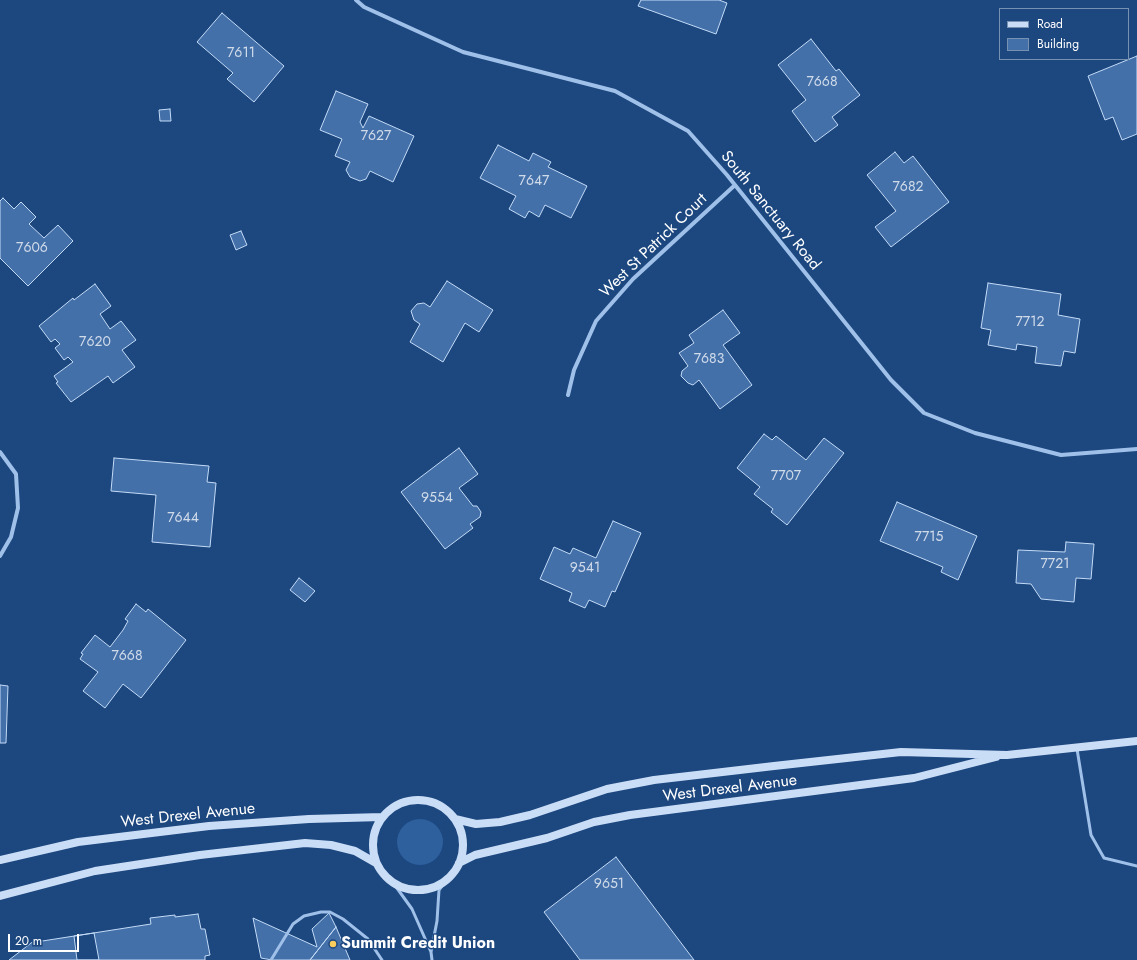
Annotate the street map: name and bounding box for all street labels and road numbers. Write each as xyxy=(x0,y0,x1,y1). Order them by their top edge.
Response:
street label: South Sanctuary Road xyxy=(716,148,824,274)
street label: West St Patrick Court xyxy=(596,190,712,302)
street label: West Drexel Avenue xyxy=(662,771,798,807)
street label: West Drexel Avenue xyxy=(120,799,256,833)

